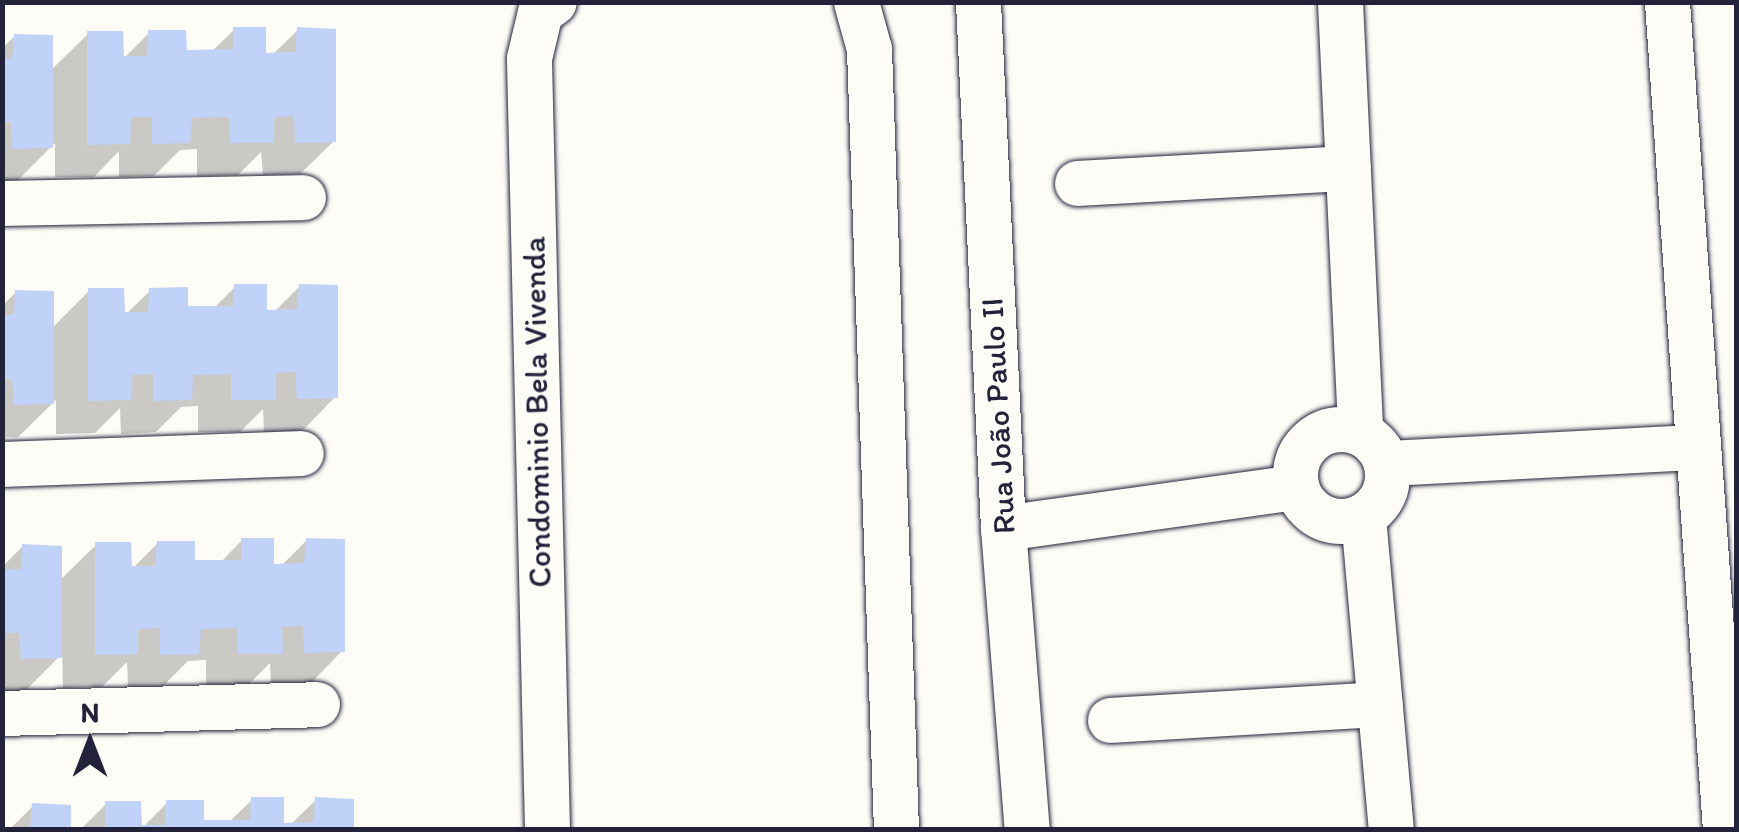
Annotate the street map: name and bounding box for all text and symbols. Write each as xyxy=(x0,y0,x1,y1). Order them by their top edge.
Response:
street label: Condominio Bela Vivenda xyxy=(515,237,559,587)
street label: Rua João Paulo II xyxy=(973,297,1023,535)
north arrow xyxy=(40,692,140,792)
text: N xyxy=(81,695,99,729)

